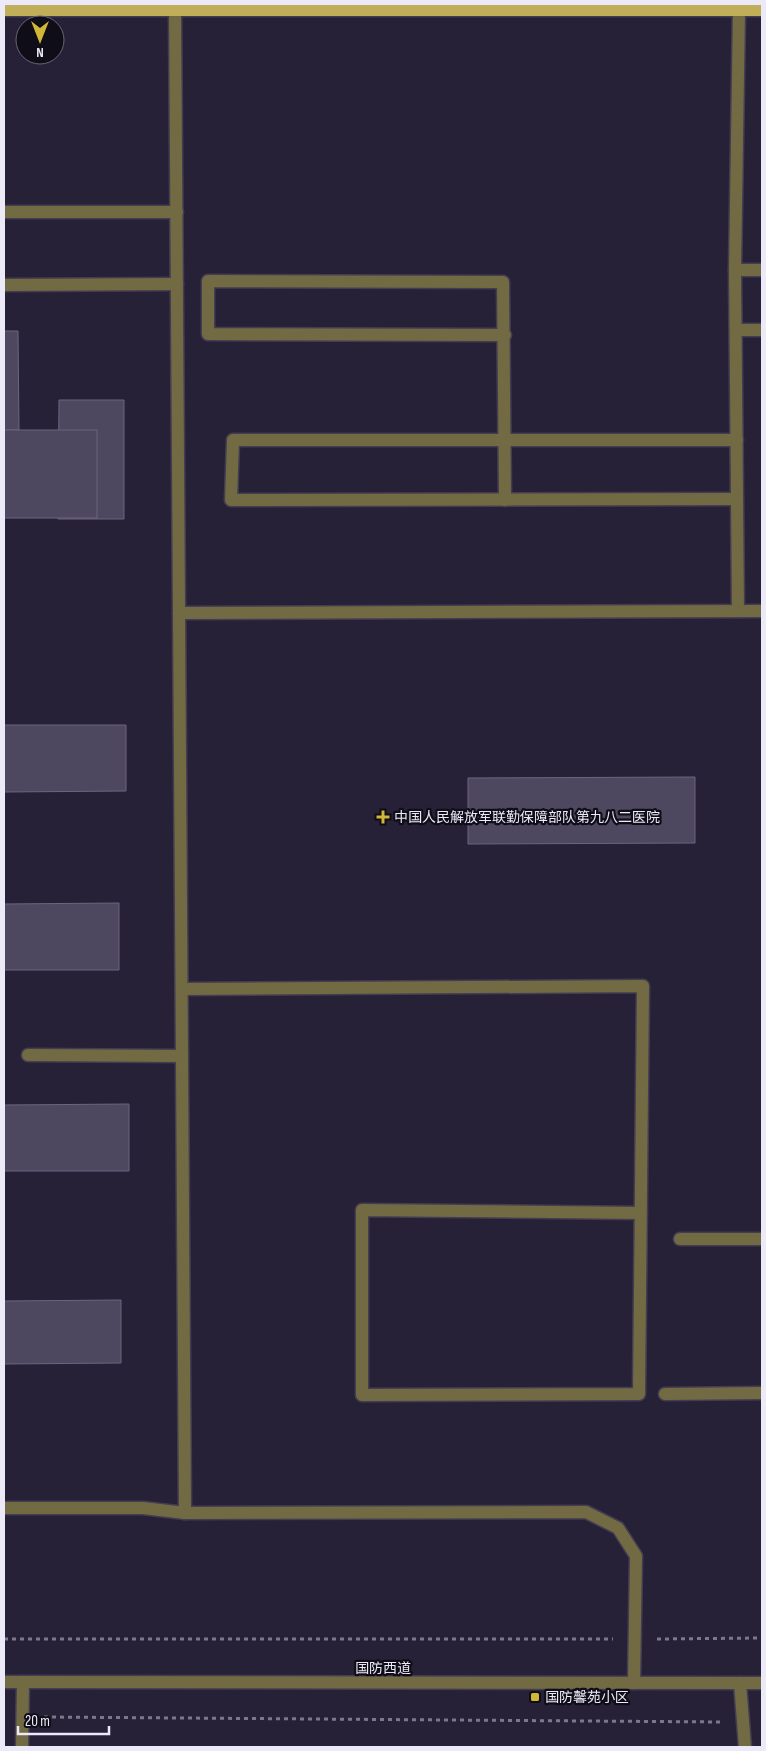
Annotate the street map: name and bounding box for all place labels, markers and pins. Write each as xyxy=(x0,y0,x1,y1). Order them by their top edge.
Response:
place label: 中国人民解放军联勤保障部队第九八二医院 xyxy=(394,809,660,826)
marker: 中国人民解放军联勤保障部队第九八二医院 xyxy=(376,810,390,824)
place label: 国防馨苑小区 xyxy=(545,1689,629,1706)
marker: 国防馨苑小区 xyxy=(529,1691,541,1703)

